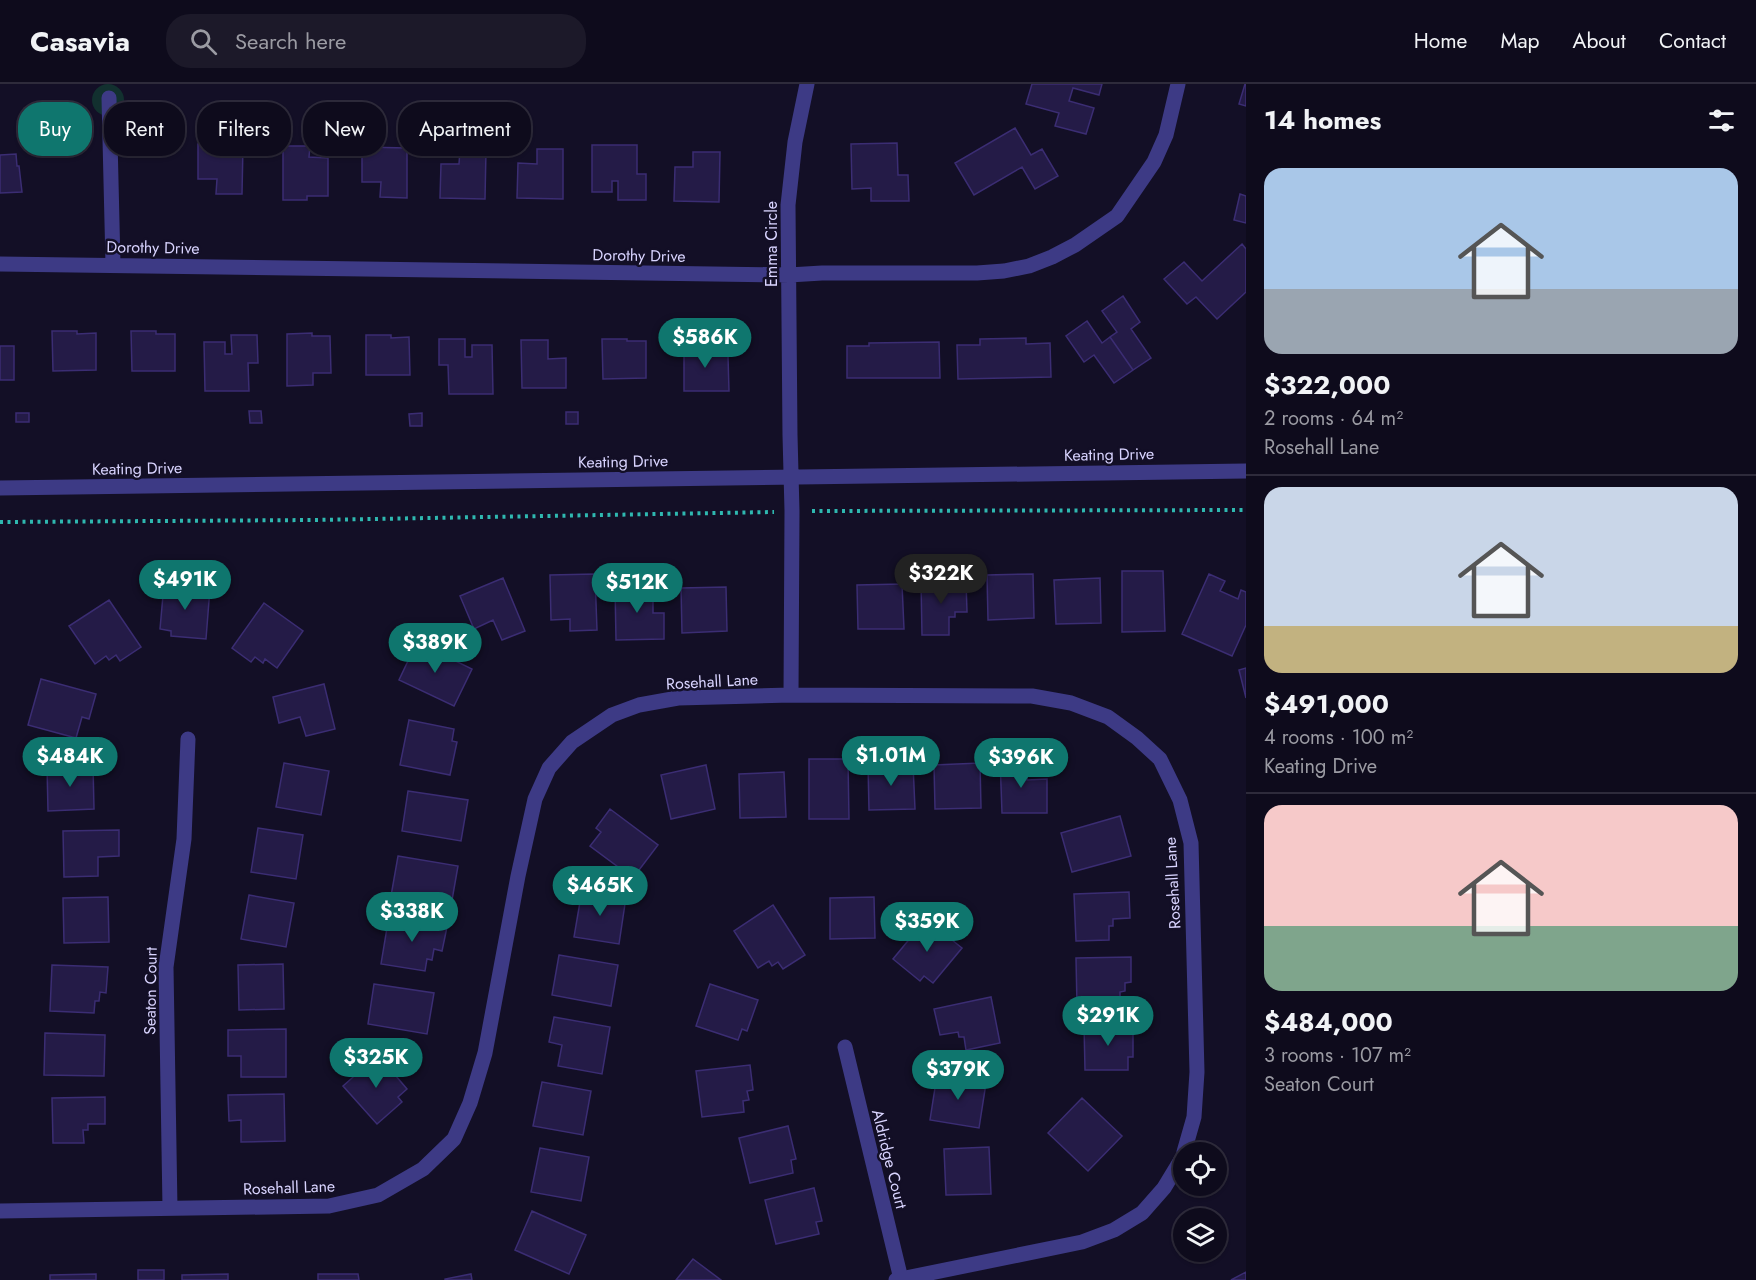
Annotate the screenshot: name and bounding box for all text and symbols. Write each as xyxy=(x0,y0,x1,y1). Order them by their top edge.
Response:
search box xyxy=(166,14,586,68)
text: Casavia xyxy=(30,21,130,62)
icon: search xyxy=(187,25,220,58)
text: Search here xyxy=(235,25,346,57)
text: Home xyxy=(1414,26,1467,56)
text: Map xyxy=(1500,26,1540,56)
text: About xyxy=(1573,26,1626,56)
text: Contact xyxy=(1659,26,1726,56)
text: 14 homes xyxy=(1264,101,1381,139)
chip: Buy xyxy=(18,102,92,156)
chip: Rent xyxy=(104,102,185,156)
chip: Filters xyxy=(197,102,291,156)
chip: New xyxy=(303,102,386,156)
chip: Apartment xyxy=(398,102,531,156)
icon: filters xyxy=(1705,104,1738,137)
street label: Emma Circle xyxy=(760,201,783,287)
icon: home xyxy=(1447,207,1555,315)
street label: Dorothy Drive xyxy=(106,235,200,260)
street label: Dorothy Drive xyxy=(592,243,686,268)
pin: $586K xyxy=(663,318,747,369)
text: $586K xyxy=(672,323,738,352)
text: $322,000 xyxy=(1264,366,1391,404)
text: 2 rooms · 64 m² xyxy=(1264,404,1403,433)
text: Rosehall Lane xyxy=(1264,433,1379,462)
street label: Keating Drive xyxy=(1064,442,1154,467)
street label: Keating Drive xyxy=(578,449,668,474)
street label: Keating Drive xyxy=(92,456,182,481)
icon: home xyxy=(1447,526,1555,634)
pin: $322K xyxy=(899,554,983,605)
text: $322K xyxy=(908,559,974,588)
pin: $491K xyxy=(143,560,227,611)
pin: $512K xyxy=(595,563,679,614)
text: $491K xyxy=(153,565,217,594)
text: $512K xyxy=(606,568,668,597)
pin: $389K xyxy=(393,623,477,674)
text: $389K xyxy=(403,628,467,657)
street label: Rosehall Lane xyxy=(665,668,759,695)
text: $491,000 xyxy=(1264,685,1389,723)
text: 4 rooms · 100 m² xyxy=(1264,723,1413,752)
pin: $1.01M xyxy=(842,736,940,787)
pin: $484K xyxy=(28,737,112,788)
pin: $396K xyxy=(979,738,1063,789)
text: $1.01M xyxy=(856,741,926,770)
text: $484K xyxy=(37,742,103,771)
text: $396K xyxy=(988,743,1054,772)
text: Keating Drive xyxy=(1264,752,1377,781)
street label: Rosehall Lane xyxy=(1159,836,1186,930)
icon: home xyxy=(1447,844,1555,952)
pin: $465K xyxy=(558,866,642,917)
text: $465K xyxy=(567,871,633,900)
pin: $338K xyxy=(370,892,454,943)
text: $338K xyxy=(380,897,444,926)
pin: $359K xyxy=(885,902,969,953)
text: $359K xyxy=(894,907,960,936)
street label: Seaton Court xyxy=(138,947,163,1035)
pin: $291K xyxy=(1066,996,1150,1047)
text: $291K xyxy=(1076,1001,1140,1030)
text: $484,000 xyxy=(1264,1003,1393,1041)
pin: $325K xyxy=(334,1038,418,1089)
text: 3 rooms · 107 m² xyxy=(1264,1041,1411,1070)
text: $325K xyxy=(344,1043,408,1072)
pin: $379K xyxy=(916,1050,1000,1101)
text: $379K xyxy=(926,1055,990,1084)
text: Seaton Court xyxy=(1264,1070,1374,1099)
street label: Aldridge Court xyxy=(866,1107,913,1211)
map controls xyxy=(1173,1142,1227,1262)
button: locate xyxy=(1173,1142,1227,1196)
street label: Rosehall Lane xyxy=(243,1174,335,1201)
button: layers xyxy=(1173,1208,1227,1262)

